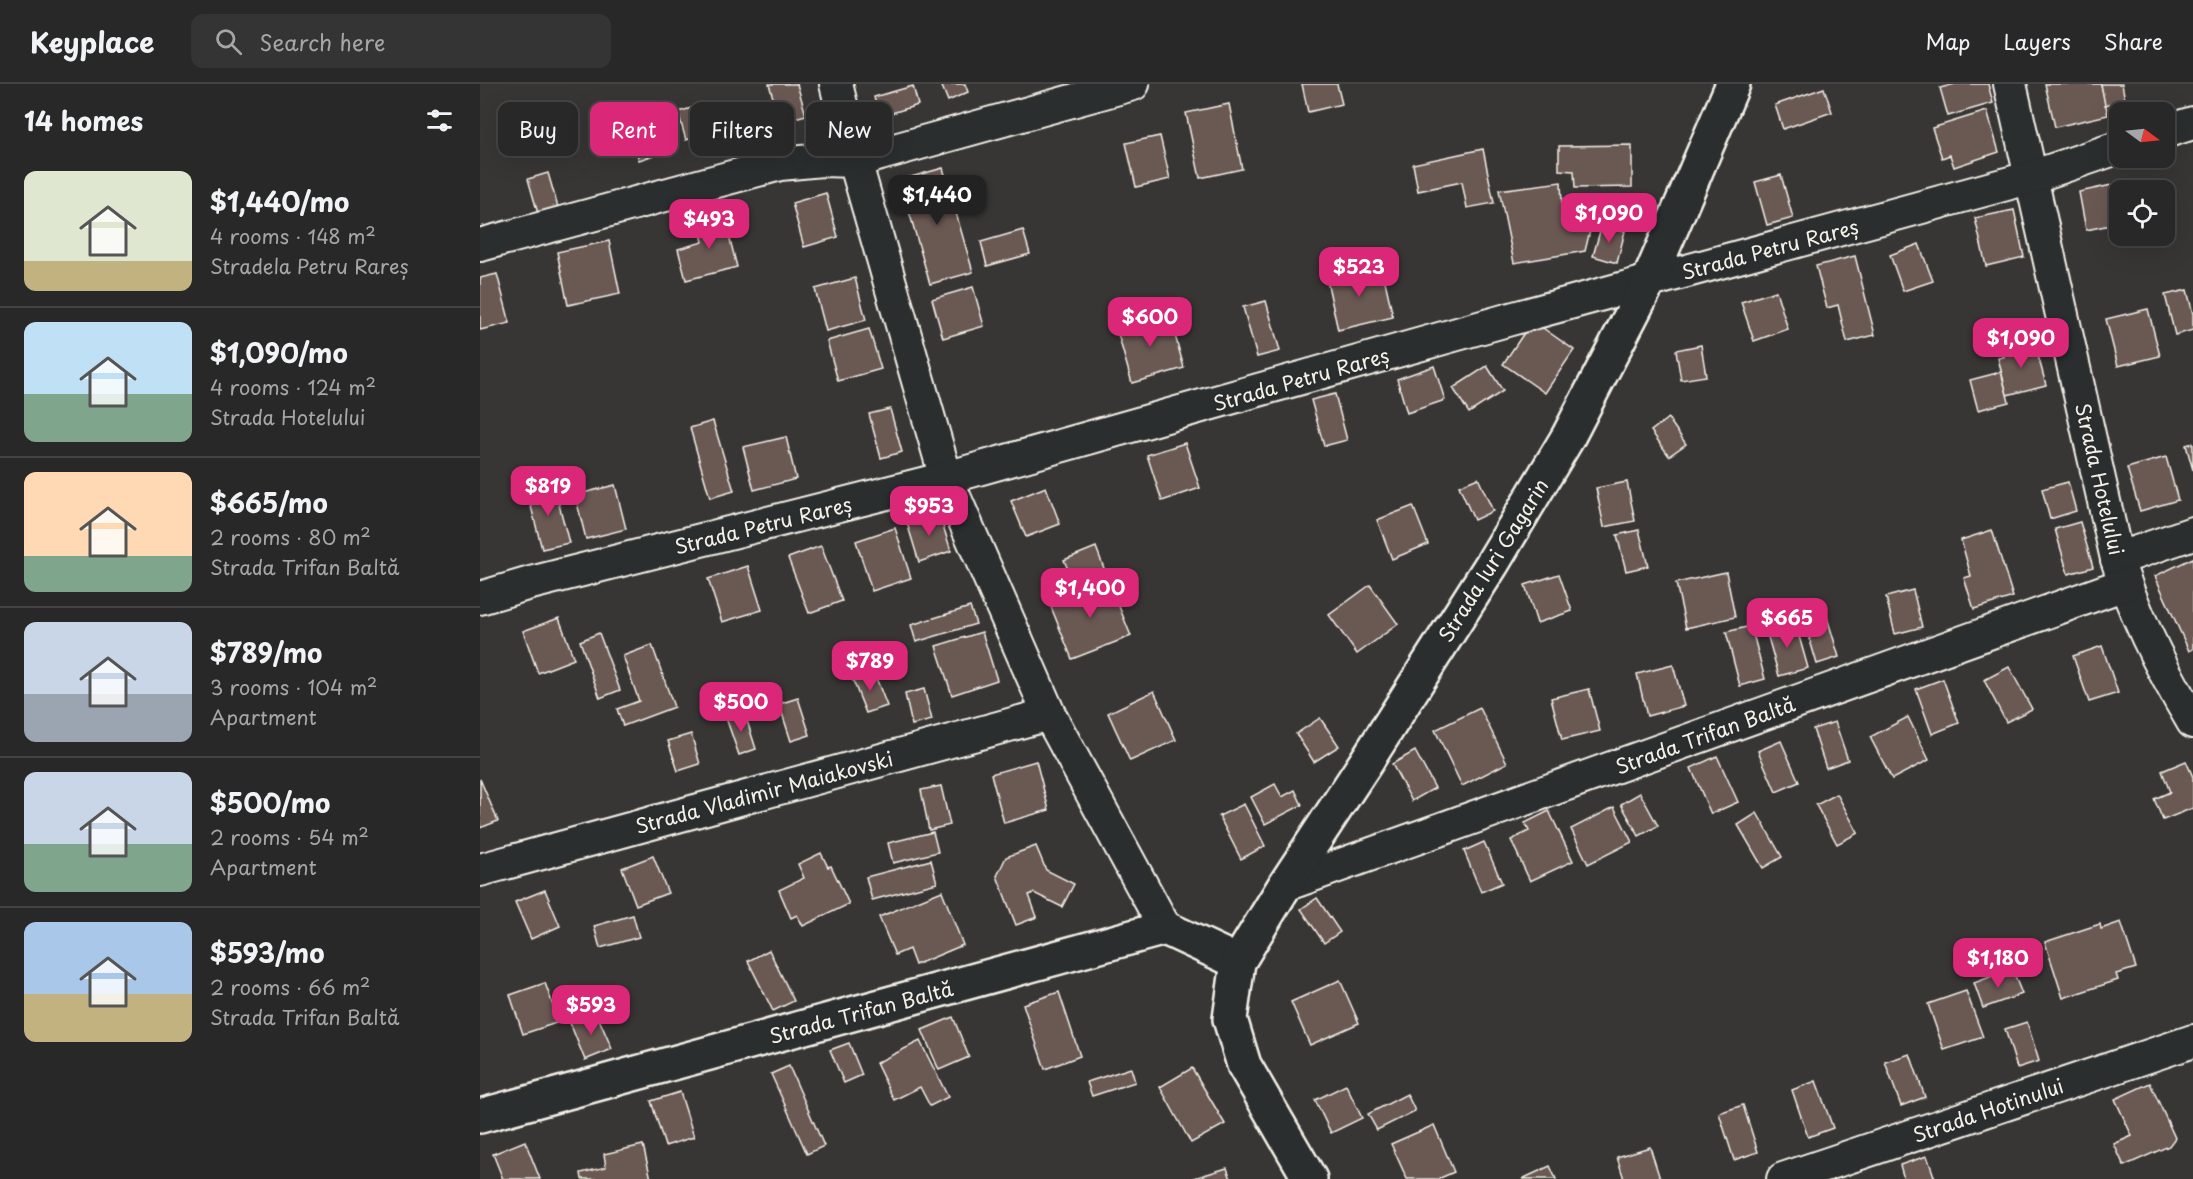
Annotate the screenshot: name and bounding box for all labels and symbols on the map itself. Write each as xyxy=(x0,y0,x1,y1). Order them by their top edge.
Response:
north arrow xyxy=(2109,102,2175,168)
pin: $1,440 xyxy=(888,175,986,226)
pin: $1,090 xyxy=(1560,193,1658,244)
pin: $493 xyxy=(673,199,745,250)
street label: Strada Petru Rareș xyxy=(1678,211,1862,287)
pin: $523 xyxy=(1323,247,1395,298)
pin: $600 xyxy=(1114,297,1186,348)
pin: $1,090 xyxy=(1972,318,2070,369)
street label: Strada Petru Rareș xyxy=(1209,340,1393,418)
street label: Strada Hotelului xyxy=(2068,400,2132,558)
pin: $819 xyxy=(512,466,584,517)
street label: Strada Iuri Gagarin xyxy=(1430,472,1556,648)
pin: $953 xyxy=(893,486,965,537)
street label: Strada Petru Rareș xyxy=(671,488,855,562)
pin: $1,400 xyxy=(1041,568,1139,619)
pin: $665 xyxy=(1751,598,1823,649)
pin: $789 xyxy=(834,641,906,692)
pin: $500 xyxy=(705,682,777,733)
street label: Strada Trifan Baltă xyxy=(1611,688,1800,781)
street label: Strada Vladimir Maiakovski xyxy=(632,743,896,841)
pin: $1,180 xyxy=(1949,938,2047,989)
street label: Strada Trifan Baltă xyxy=(766,973,957,1051)
pin: $593 xyxy=(555,985,627,1036)
street label: Strada Hotinului xyxy=(1909,1070,2067,1150)

